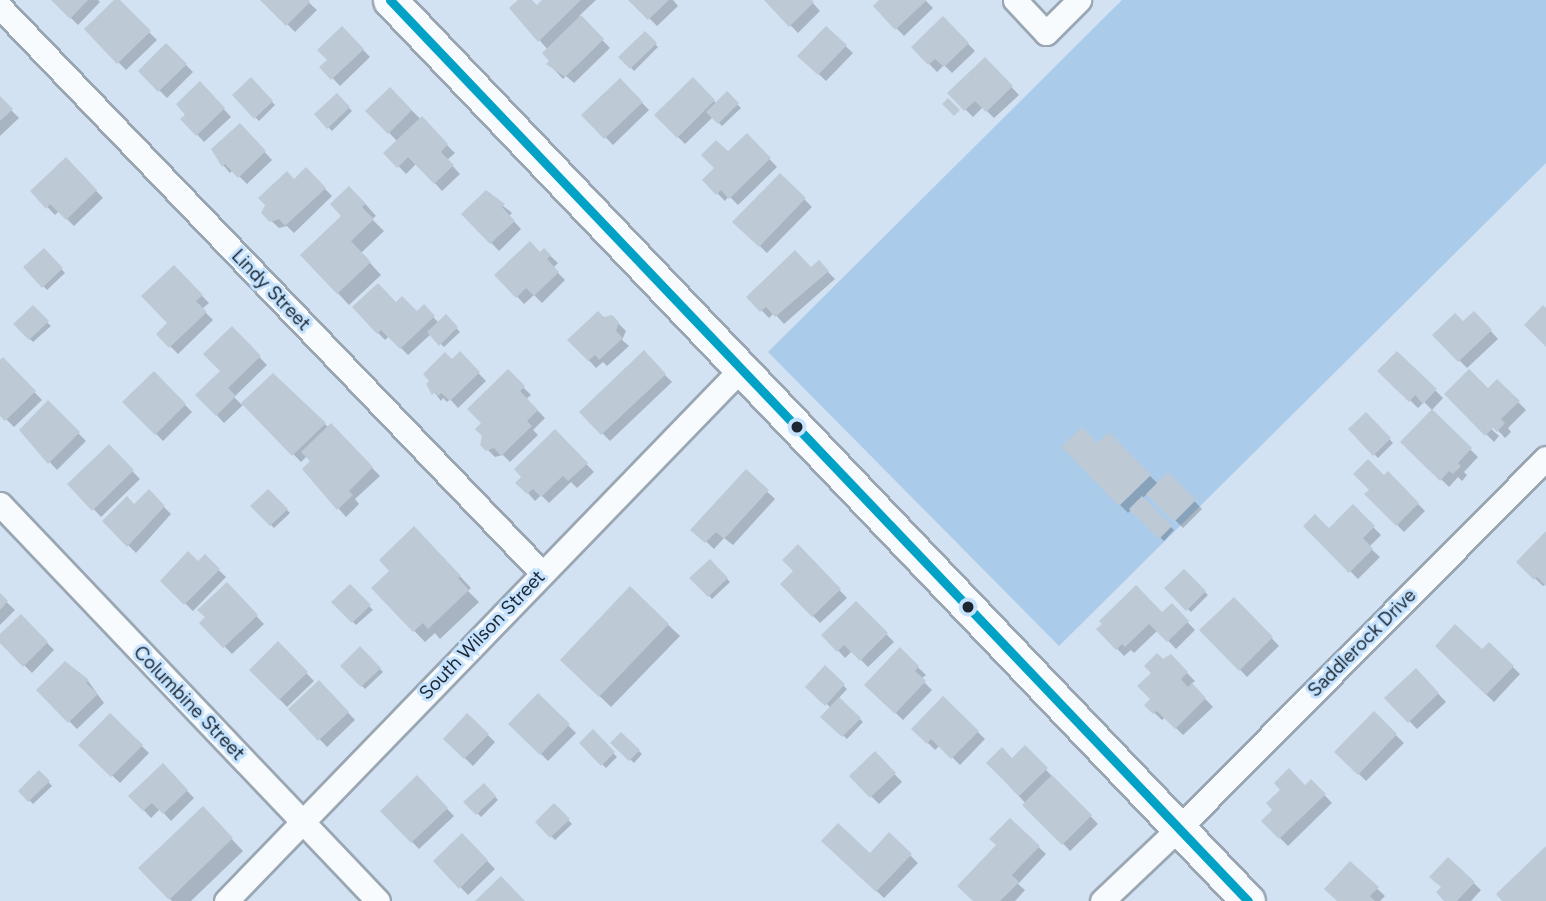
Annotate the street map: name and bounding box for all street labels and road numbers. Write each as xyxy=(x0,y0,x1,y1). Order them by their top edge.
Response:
street label: Lindy Street xyxy=(227,245,315,335)
street label: South Wilson Street xyxy=(414,566,550,704)
street label: Saddlerock Drive xyxy=(1303,584,1421,702)
street label: Columbine Street xyxy=(129,641,249,765)

